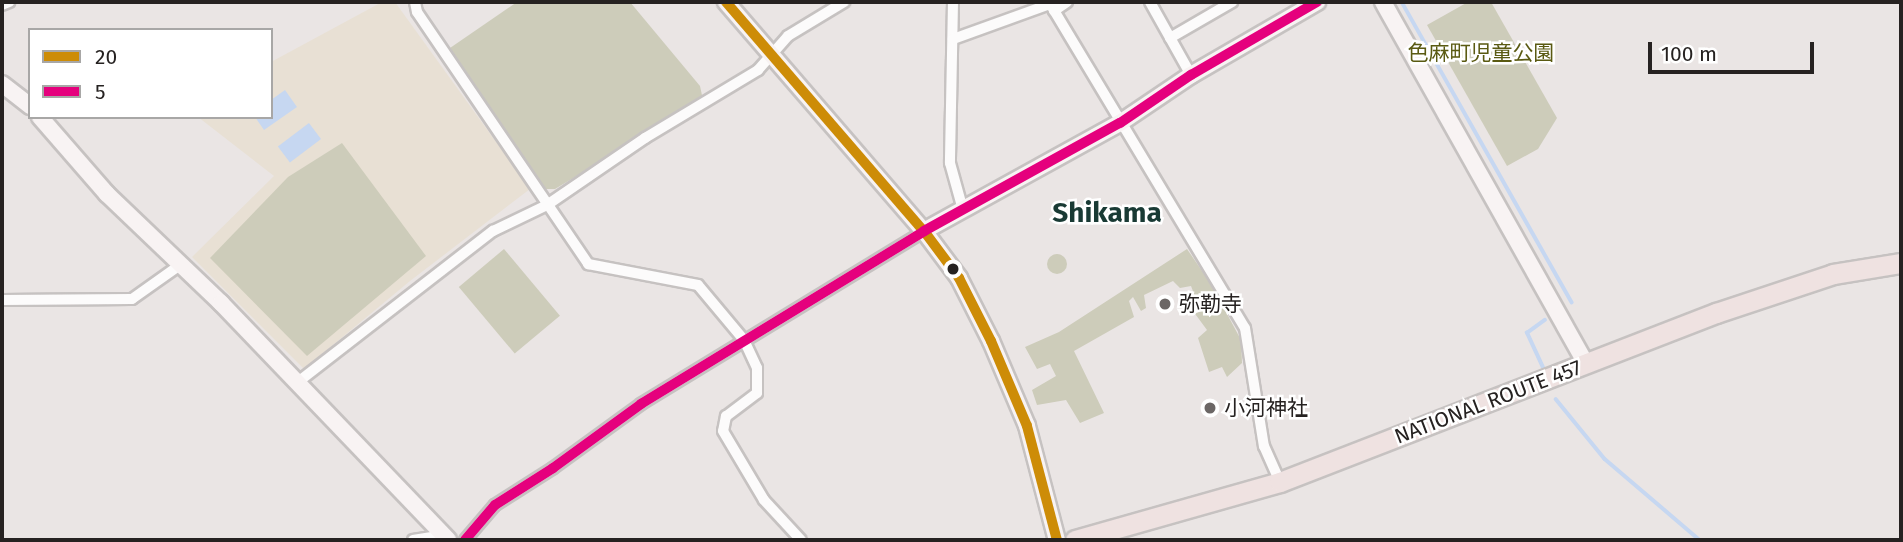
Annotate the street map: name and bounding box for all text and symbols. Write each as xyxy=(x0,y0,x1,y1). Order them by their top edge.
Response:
legend xyxy=(28,28,273,119)
scale bar xyxy=(1651,28,1817,72)
park label: 色麻町児童公園 xyxy=(1408,40,1554,66)
text: 100 m xyxy=(1661,41,1717,67)
text: 20 xyxy=(95,44,117,70)
text: 5 xyxy=(95,79,106,105)
district label: Shikama xyxy=(1052,196,1162,230)
unlabelled marker xyxy=(946,262,960,276)
place label: 弥勒寺 xyxy=(1179,291,1242,317)
marker: 弥勒寺 xyxy=(1157,296,1173,312)
street label: NATIONAL ROUTE 457 xyxy=(1391,355,1585,449)
place label: 小河神社 xyxy=(1224,395,1308,421)
marker: 小河神社 xyxy=(1202,400,1218,416)

